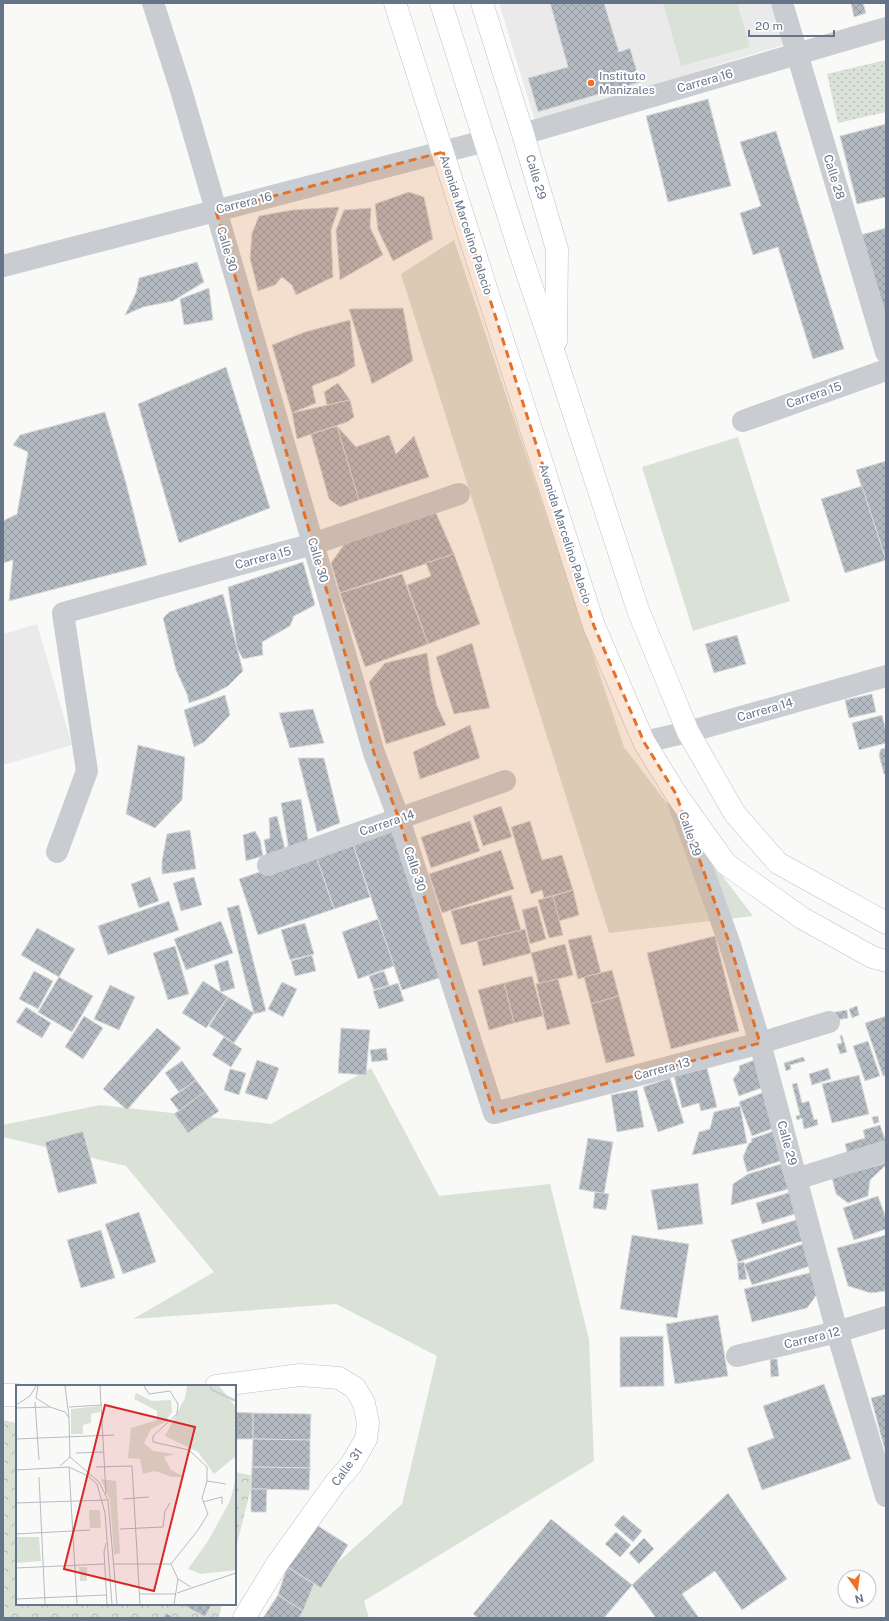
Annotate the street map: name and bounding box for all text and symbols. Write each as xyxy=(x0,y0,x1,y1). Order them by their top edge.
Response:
scale bar xyxy=(749,12,834,38)
text: 20 m xyxy=(755,19,783,33)
street label: Carrera 16 xyxy=(676,66,734,96)
place label: Instituto Manizales xyxy=(599,69,655,97)
marker: Instituto Manizales xyxy=(586,78,596,88)
street label: Avenida Marcelino Palacio xyxy=(437,153,495,297)
street label: Calle 29 xyxy=(523,153,549,201)
street label: Calle 28 xyxy=(821,153,848,201)
street label: Carrera 16 xyxy=(215,189,273,217)
street label: Calle 30 xyxy=(214,225,240,273)
street label: Carrera 15 xyxy=(785,379,844,411)
street label: Avenida Marcelino Palacio xyxy=(536,462,594,606)
street label: Calle 30 xyxy=(305,536,331,584)
street label: Carrera 15 xyxy=(233,544,293,572)
street label: Carrera 14 xyxy=(736,695,795,725)
street label: Carrera 14 xyxy=(358,807,417,839)
street label: Calle 29 xyxy=(676,810,704,858)
street label: Calle 30 xyxy=(401,845,429,893)
street label: Carrera 13 xyxy=(632,1055,692,1083)
street label: Calle 29 xyxy=(774,1119,800,1167)
street label: Carrera 12 xyxy=(783,1324,841,1352)
inset map xyxy=(16,1385,236,1605)
street label: Calle 31 xyxy=(328,1445,366,1489)
north arrow xyxy=(837,1569,877,1609)
text: N xyxy=(854,1592,865,1606)

